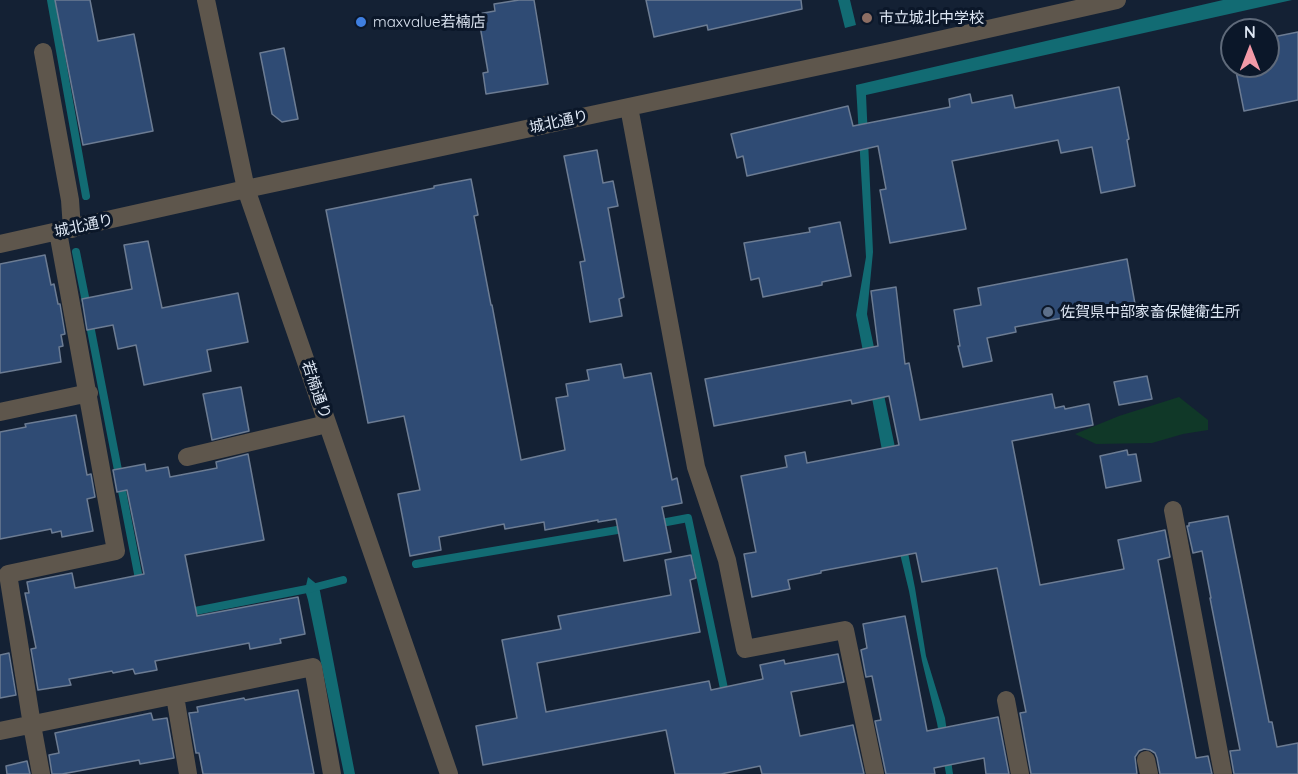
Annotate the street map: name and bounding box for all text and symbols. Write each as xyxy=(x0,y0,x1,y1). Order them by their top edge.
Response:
place label: 市立城北中学校 xyxy=(879,9,984,27)
marker: 市立城北中学校 xyxy=(860,11,874,25)
place label: maxvalue若楠店 xyxy=(373,13,485,31)
marker: maxvalue若楠店 xyxy=(354,15,368,29)
north arrow xyxy=(1220,18,1280,78)
text: N xyxy=(1244,22,1256,42)
street label: 城北通り xyxy=(528,107,590,137)
street label: 城北通り xyxy=(53,211,115,241)
place label: 佐賀県中部家畜保健衛生所 xyxy=(1060,303,1240,321)
marker: 佐賀県中部家畜保健衛生所 xyxy=(1041,305,1055,319)
street label: 若楠通り xyxy=(298,359,334,421)

